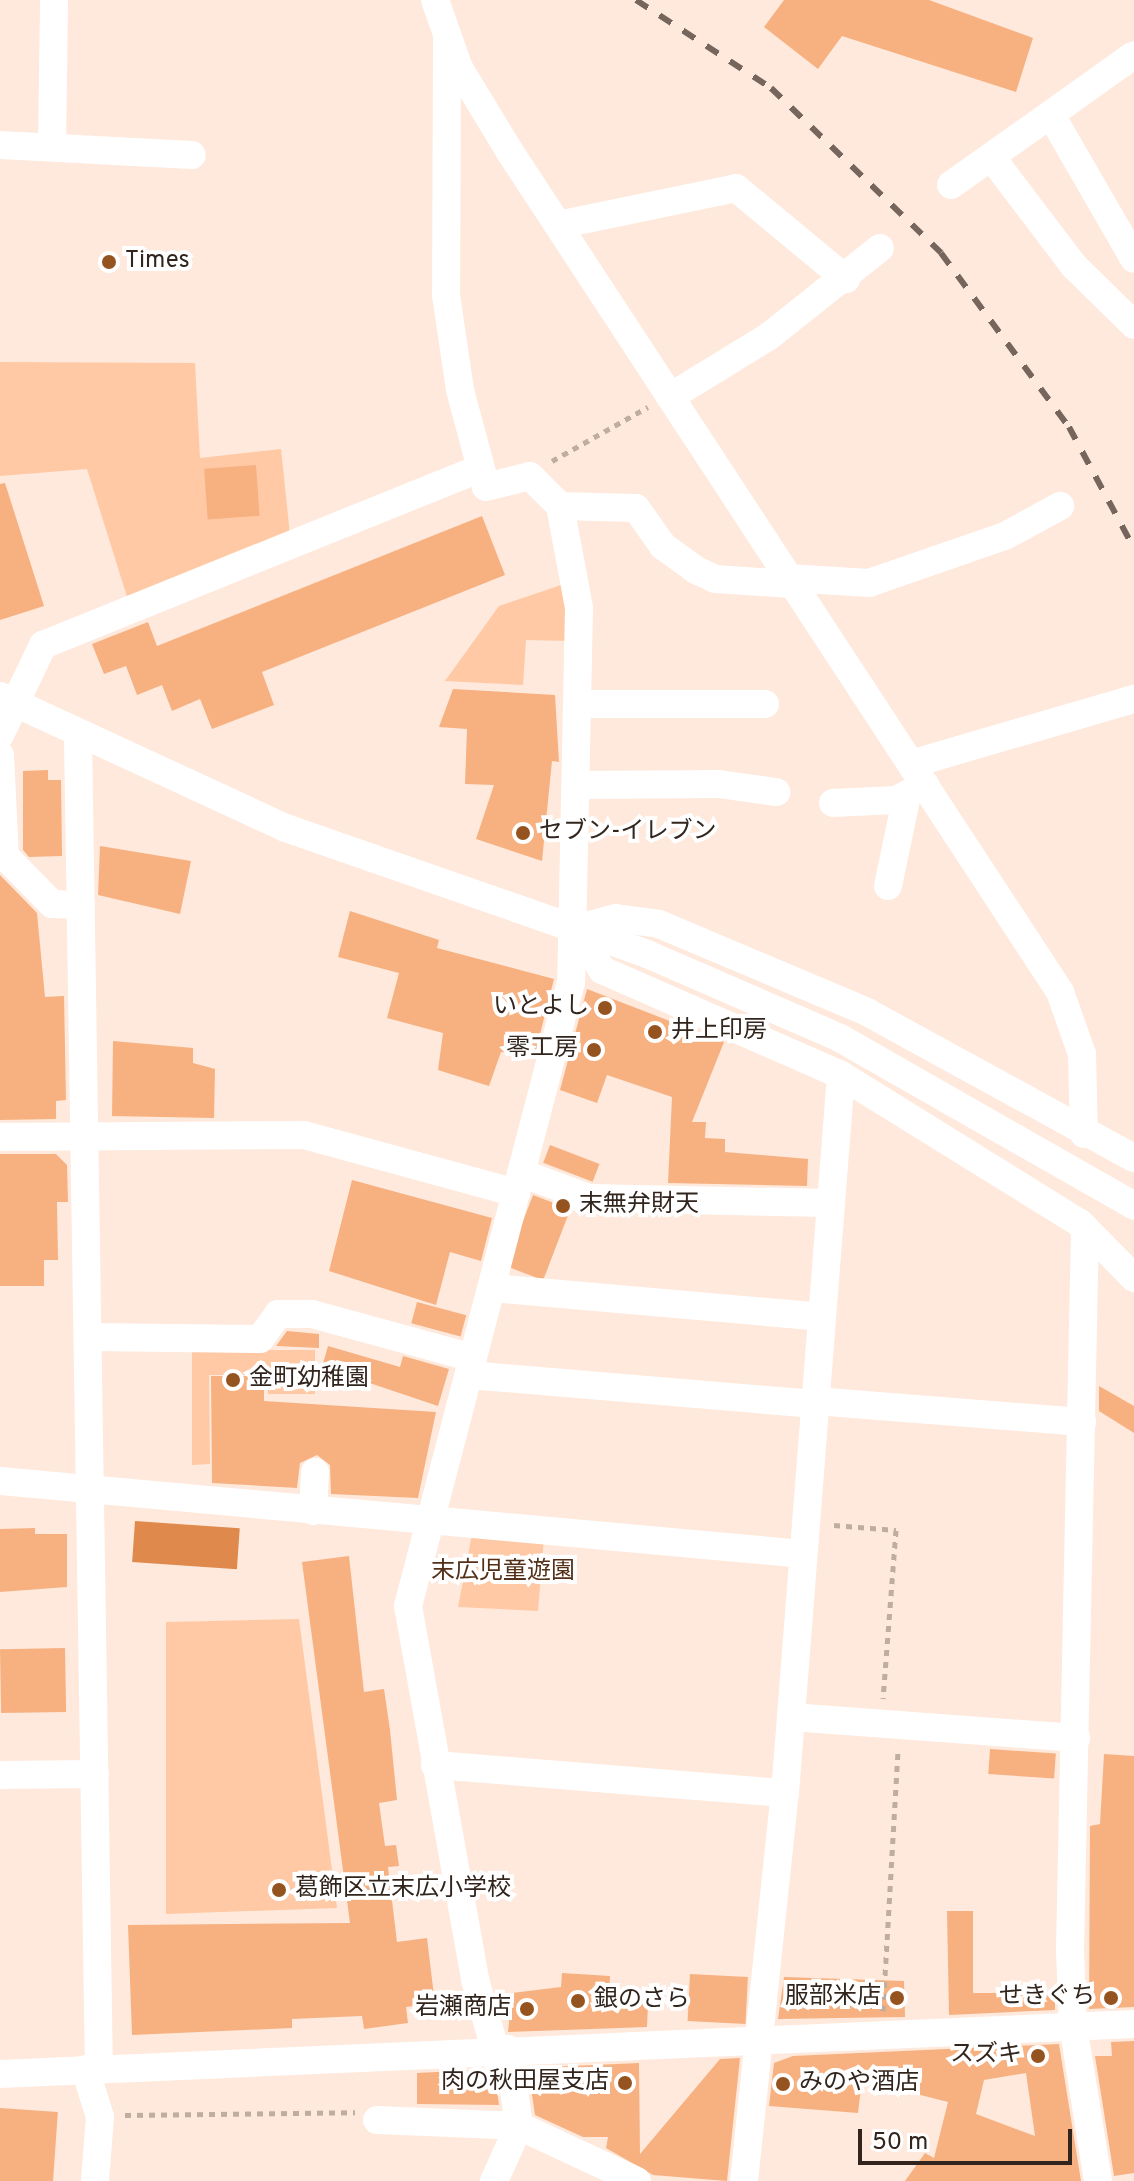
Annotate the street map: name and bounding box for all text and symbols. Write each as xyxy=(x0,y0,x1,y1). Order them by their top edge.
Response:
place label: Times xyxy=(125,248,190,276)
marker: Times xyxy=(100,253,118,271)
place label: セブン-イレブン xyxy=(539,819,717,847)
marker: セブン-イレブン xyxy=(514,824,532,842)
place label: いとよし xyxy=(493,994,589,1022)
marker: いとよし xyxy=(596,999,614,1017)
place label: 井上印房 xyxy=(671,1018,767,1046)
marker: 井上印房 xyxy=(646,1023,664,1041)
place label: 零工房 xyxy=(506,1036,578,1064)
marker: 零工房 xyxy=(585,1041,603,1059)
place label: 末無弁財天 xyxy=(579,1192,699,1220)
marker: 末無弁財天 xyxy=(554,1197,572,1215)
place label: 金町幼稚園 xyxy=(249,1366,369,1394)
marker: 金町幼稚園 xyxy=(224,1371,242,1389)
park label: 末広児童遊園 xyxy=(431,1559,575,1587)
place label: 葛飾区立末広小学校 xyxy=(295,1876,511,1904)
marker: 葛飾区立末広小学校 xyxy=(270,1881,288,1899)
place label: 服部米店 xyxy=(785,1984,881,2012)
place label: せきぐち xyxy=(999,1984,1095,2012)
place label: 銀のさら xyxy=(594,1987,690,2015)
marker: 服部米店 xyxy=(888,1989,906,2007)
marker: せきぐち xyxy=(1102,1989,1120,2007)
marker: 銀のさら xyxy=(569,1992,587,2010)
place label: 岩瀬商店 xyxy=(415,1995,511,2023)
marker: 岩瀬商店 xyxy=(518,2000,536,2018)
place label: スズキ xyxy=(950,2042,1022,2070)
marker: スズキ xyxy=(1029,2047,1047,2065)
place label: 肉の秋田屋支店 xyxy=(441,2069,609,2097)
place label: みのや酒店 xyxy=(799,2070,919,2098)
marker: 肉の秋田屋支店 xyxy=(616,2074,634,2092)
marker: みのや酒店 xyxy=(774,2075,792,2093)
scale bar xyxy=(862,2113,1076,2163)
text: 50 m xyxy=(872,2128,928,2158)

